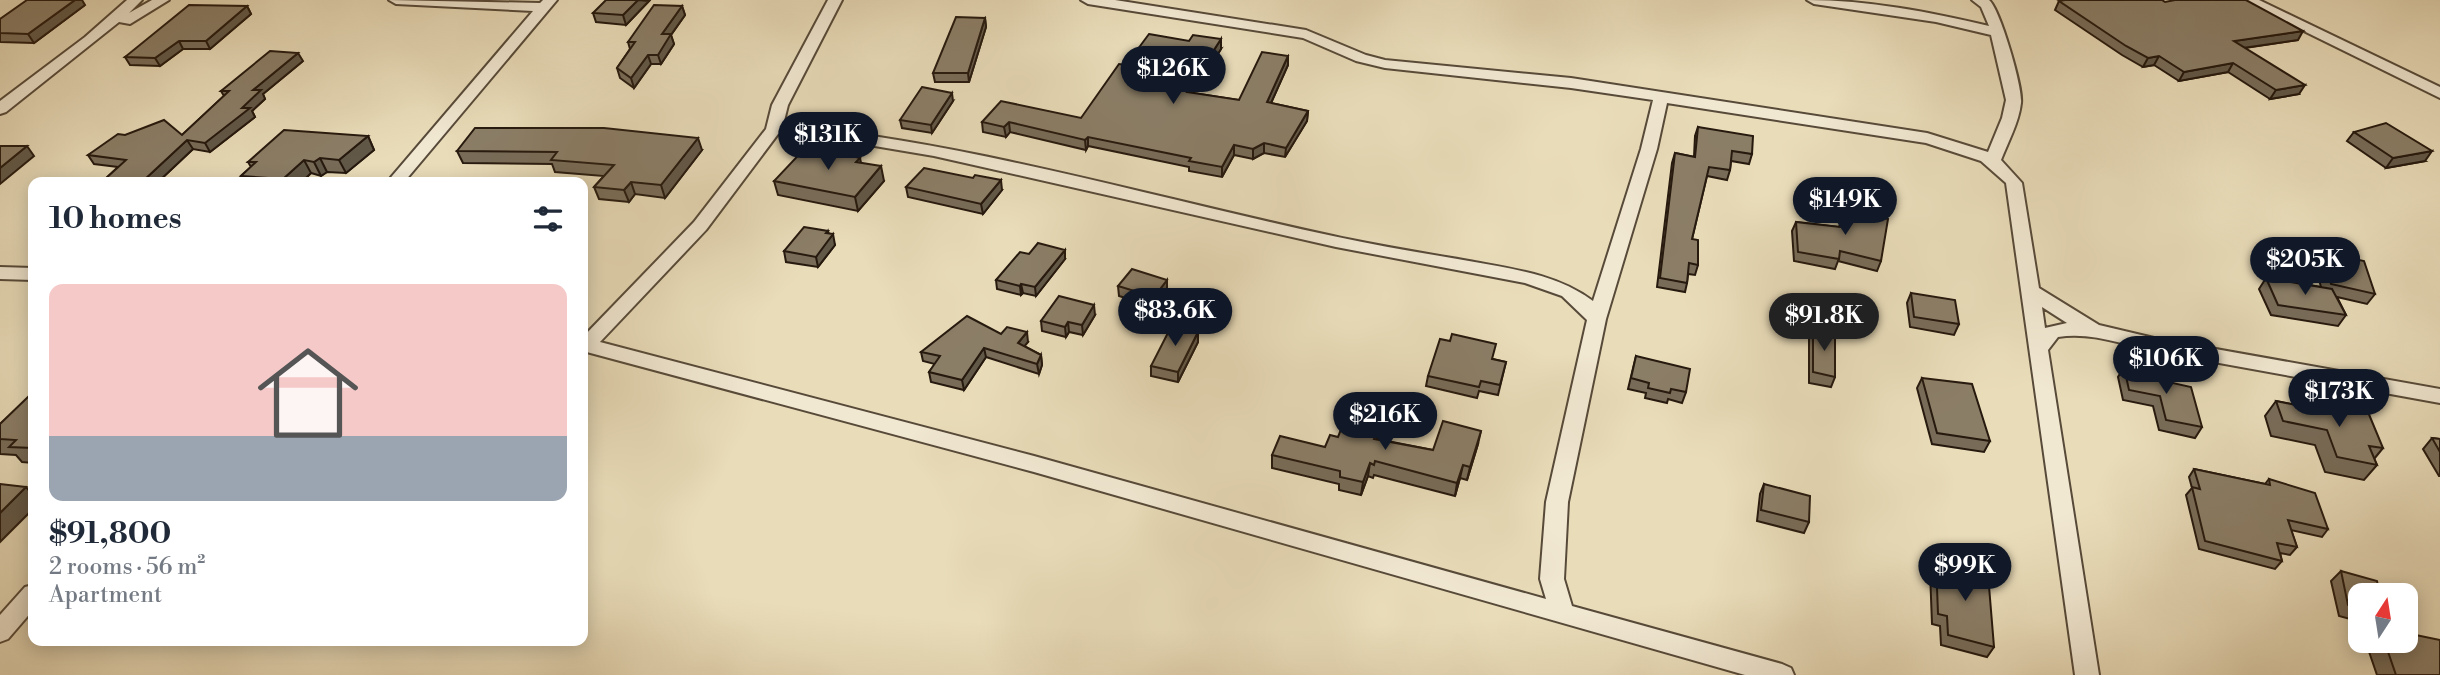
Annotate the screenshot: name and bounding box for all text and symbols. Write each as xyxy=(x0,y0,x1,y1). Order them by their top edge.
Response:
pin: $126K xyxy=(1124,46,1222,106)
text: $126K xyxy=(1137,55,1209,83)
pin: $131K xyxy=(779,113,877,172)
text: $131K xyxy=(794,121,862,149)
pin: $149K xyxy=(1796,177,1894,237)
text: $149K xyxy=(1809,186,1881,214)
text: 10 homes xyxy=(49,200,182,238)
icon: filters xyxy=(529,200,567,238)
pin: $205K xyxy=(2256,238,2354,297)
text: $205K xyxy=(2266,246,2344,274)
pin: $83.6K xyxy=(1118,288,1232,348)
pin: $91.8K xyxy=(1767,294,1881,353)
text: $83.6K xyxy=(1134,297,1216,325)
text: $91.8K xyxy=(1785,302,1863,330)
icon: home xyxy=(245,330,371,456)
pin: $106K xyxy=(2117,336,2215,396)
text: $106K xyxy=(2129,345,2203,373)
pin: $173K xyxy=(2290,370,2388,429)
text: $173K xyxy=(2304,378,2374,406)
pin: $216K xyxy=(1336,392,1434,452)
text: $216K xyxy=(1349,401,1421,429)
text: $91,800 xyxy=(49,515,171,553)
pin: $99K xyxy=(1924,544,2006,603)
text: $99K xyxy=(1934,552,1996,580)
text: 2 rooms · 56 m² xyxy=(49,553,205,581)
text: Apartment xyxy=(49,581,162,609)
north arrow xyxy=(2348,583,2418,653)
map controls xyxy=(2348,583,2418,653)

